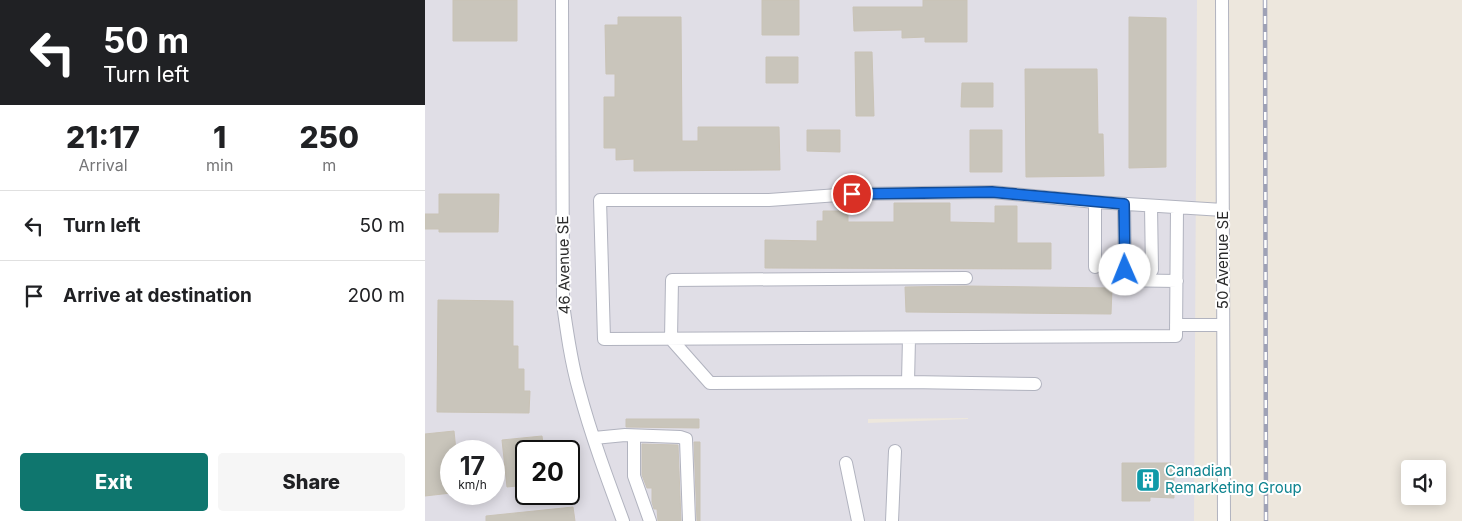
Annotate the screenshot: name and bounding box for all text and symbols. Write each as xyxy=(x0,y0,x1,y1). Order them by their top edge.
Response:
text: 50 m xyxy=(103,19,189,61)
icon: left xyxy=(20,20,85,85)
text: Turn left xyxy=(103,61,189,87)
text: 21:17 xyxy=(66,119,140,155)
text: 1 xyxy=(213,119,226,155)
text: 250 xyxy=(299,119,359,155)
text: Arrival xyxy=(78,155,128,175)
text: min xyxy=(206,155,233,175)
text: m xyxy=(322,155,336,175)
pin xyxy=(831,173,873,215)
icon: arrive xyxy=(838,180,866,208)
street label: 50 Avenue SE xyxy=(1213,211,1232,309)
icon: left xyxy=(20,212,48,240)
text: Turn left xyxy=(63,214,141,237)
text: 50 m xyxy=(359,214,405,237)
street label: 46 Avenue SE xyxy=(553,215,574,315)
position arrow xyxy=(1098,243,1150,295)
icon: arrive xyxy=(20,282,48,310)
text: Arrive at destination xyxy=(63,284,252,307)
text: 200 m xyxy=(347,284,405,307)
speed limit sign: 20 xyxy=(515,440,580,505)
text: 17 xyxy=(460,451,485,481)
button: Exit xyxy=(20,453,208,511)
button: Share xyxy=(218,453,405,511)
map controls xyxy=(1401,460,1446,505)
button: sound xyxy=(1401,460,1446,505)
place label: Canadian Remarketing Group xyxy=(1165,461,1302,497)
building icon: Canadian Remarketing Group xyxy=(1135,467,1161,493)
text: km/h xyxy=(458,477,487,492)

